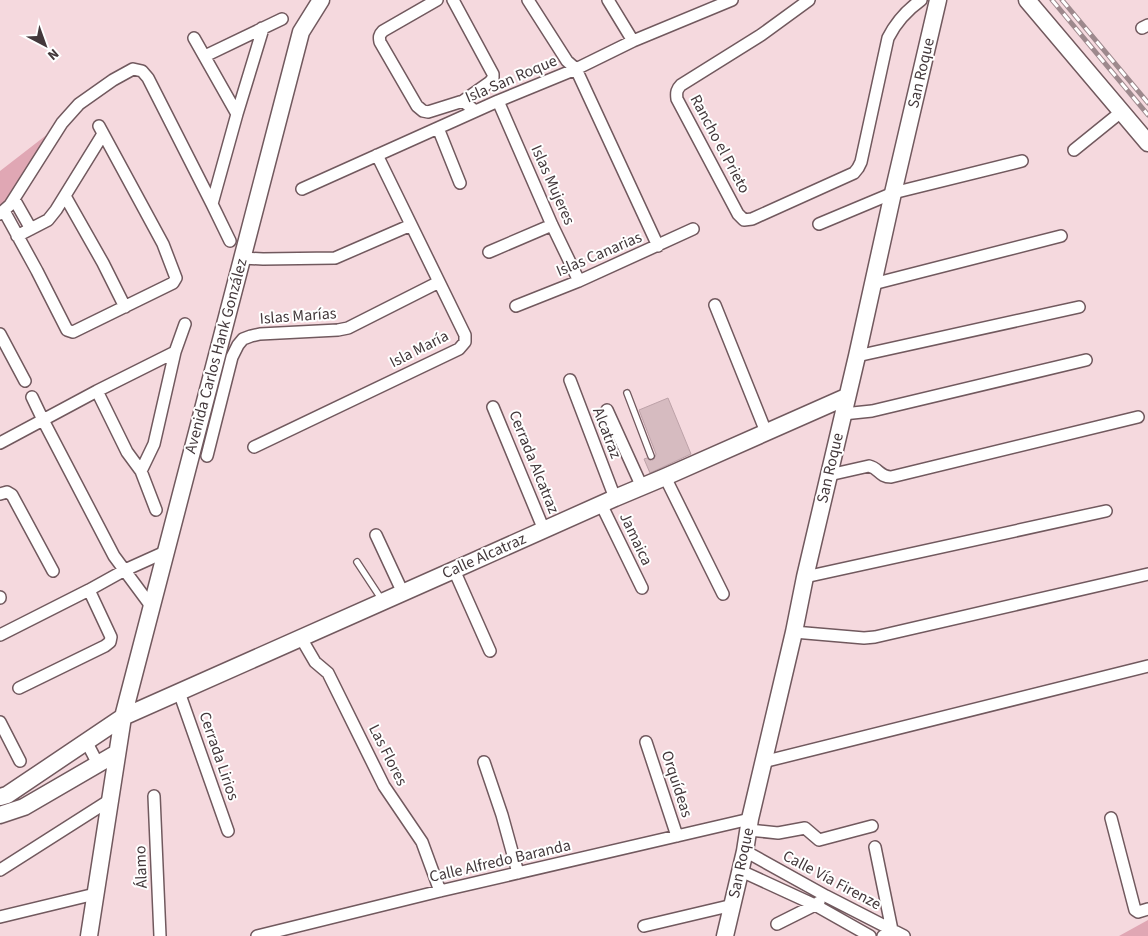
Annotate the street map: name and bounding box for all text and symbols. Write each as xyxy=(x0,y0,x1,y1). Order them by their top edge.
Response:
north arrow xyxy=(20,20,70,70)
street label: San Roque xyxy=(902,36,940,110)
text: N xyxy=(43,43,63,65)
street label: Isla San Roque xyxy=(462,50,560,108)
street label: Rancho el Prieto xyxy=(685,91,755,197)
street label: Islas Mujeres xyxy=(526,142,580,229)
street label: Islas Canarias xyxy=(553,226,646,282)
street label: Avenida Carlos Hank González xyxy=(179,256,253,456)
street label: Islas Marías xyxy=(259,302,337,330)
street label: Isla María xyxy=(386,325,452,373)
street label: Alcatraz xyxy=(587,404,627,462)
street label: Cerrada Alcatraz xyxy=(503,407,565,517)
street label: San Roque xyxy=(811,431,849,505)
street label: Jamaica xyxy=(614,509,658,569)
street label: Calle Alcatraz xyxy=(439,528,530,584)
street label: Cerrada Lirios xyxy=(194,709,245,804)
street label: Las Flores xyxy=(363,720,413,790)
street label: Orquídeas xyxy=(656,748,698,820)
street label: San Roque xyxy=(723,826,759,900)
street label: Calle Alfredo Baranda xyxy=(427,834,573,888)
street label: Álamo xyxy=(129,845,153,889)
street label: Calle Vía Firenze xyxy=(779,845,885,915)

